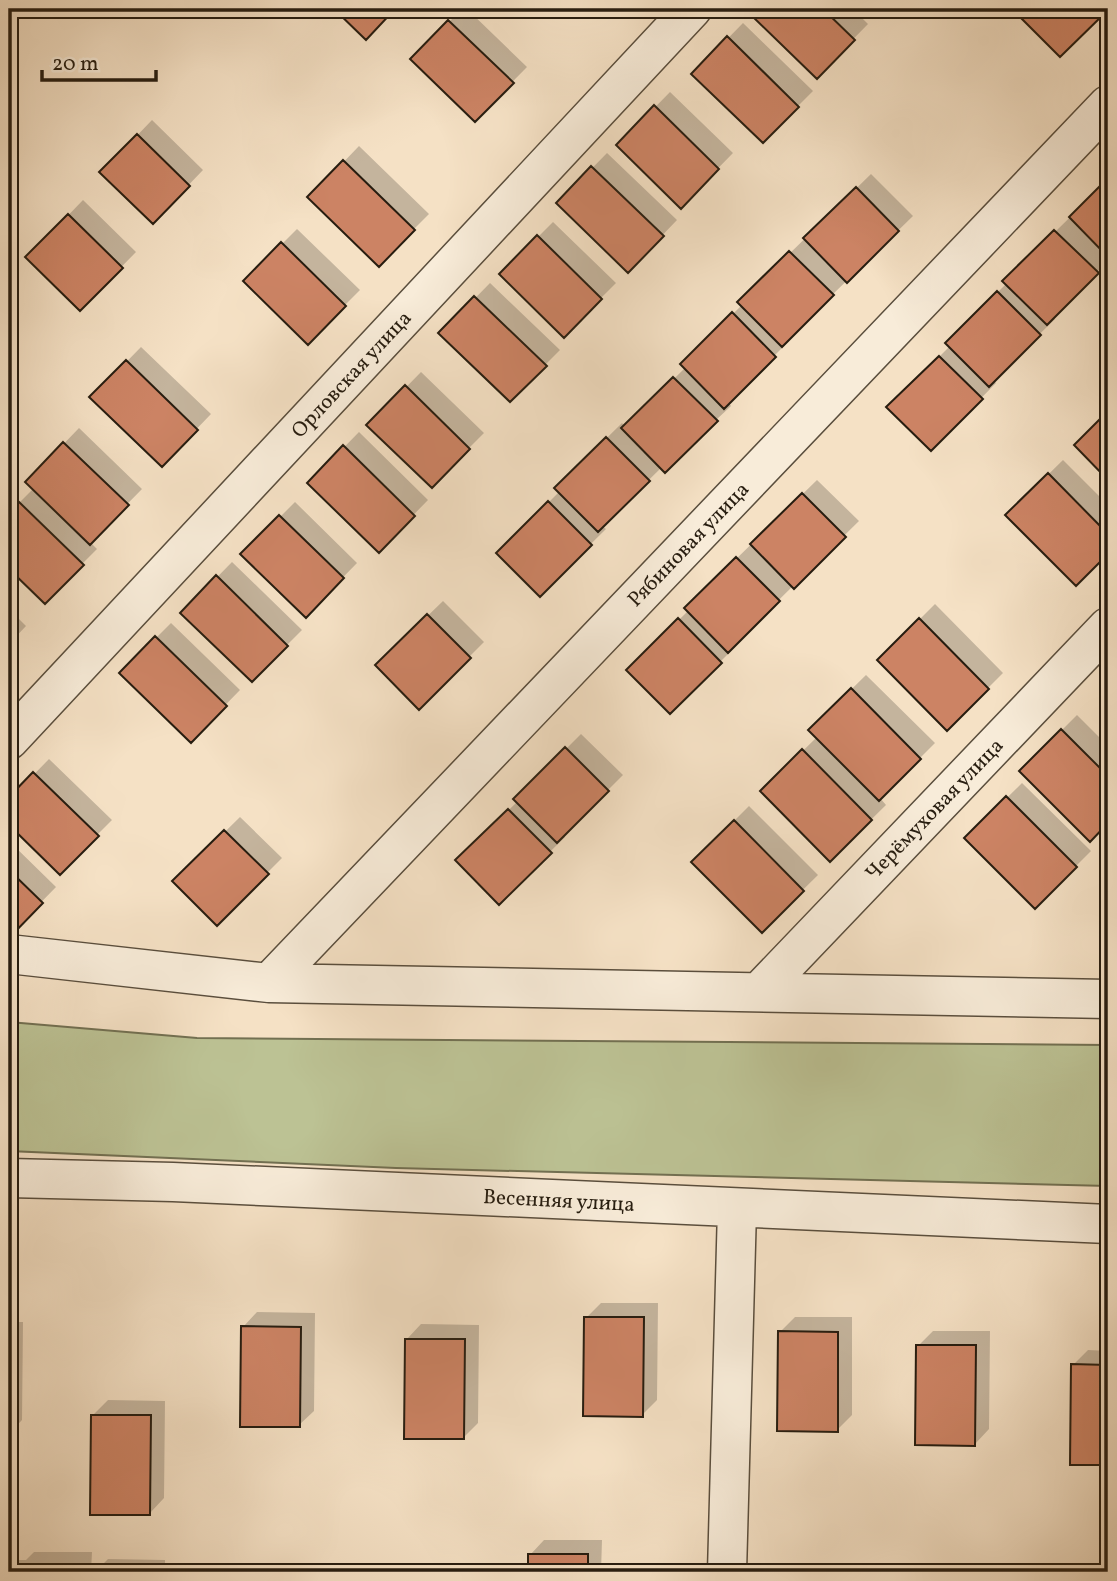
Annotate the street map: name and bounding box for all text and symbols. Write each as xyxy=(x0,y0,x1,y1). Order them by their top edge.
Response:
scale bar xyxy=(42,38,156,82)
text: 20 m xyxy=(52,50,98,79)
street label: Орловская улица xyxy=(285,305,419,445)
street label: Рябиновая улица xyxy=(622,476,756,614)
street label: Черёмуховая улица xyxy=(859,732,1011,888)
street label: Весенняя улица xyxy=(482,1183,636,1220)

